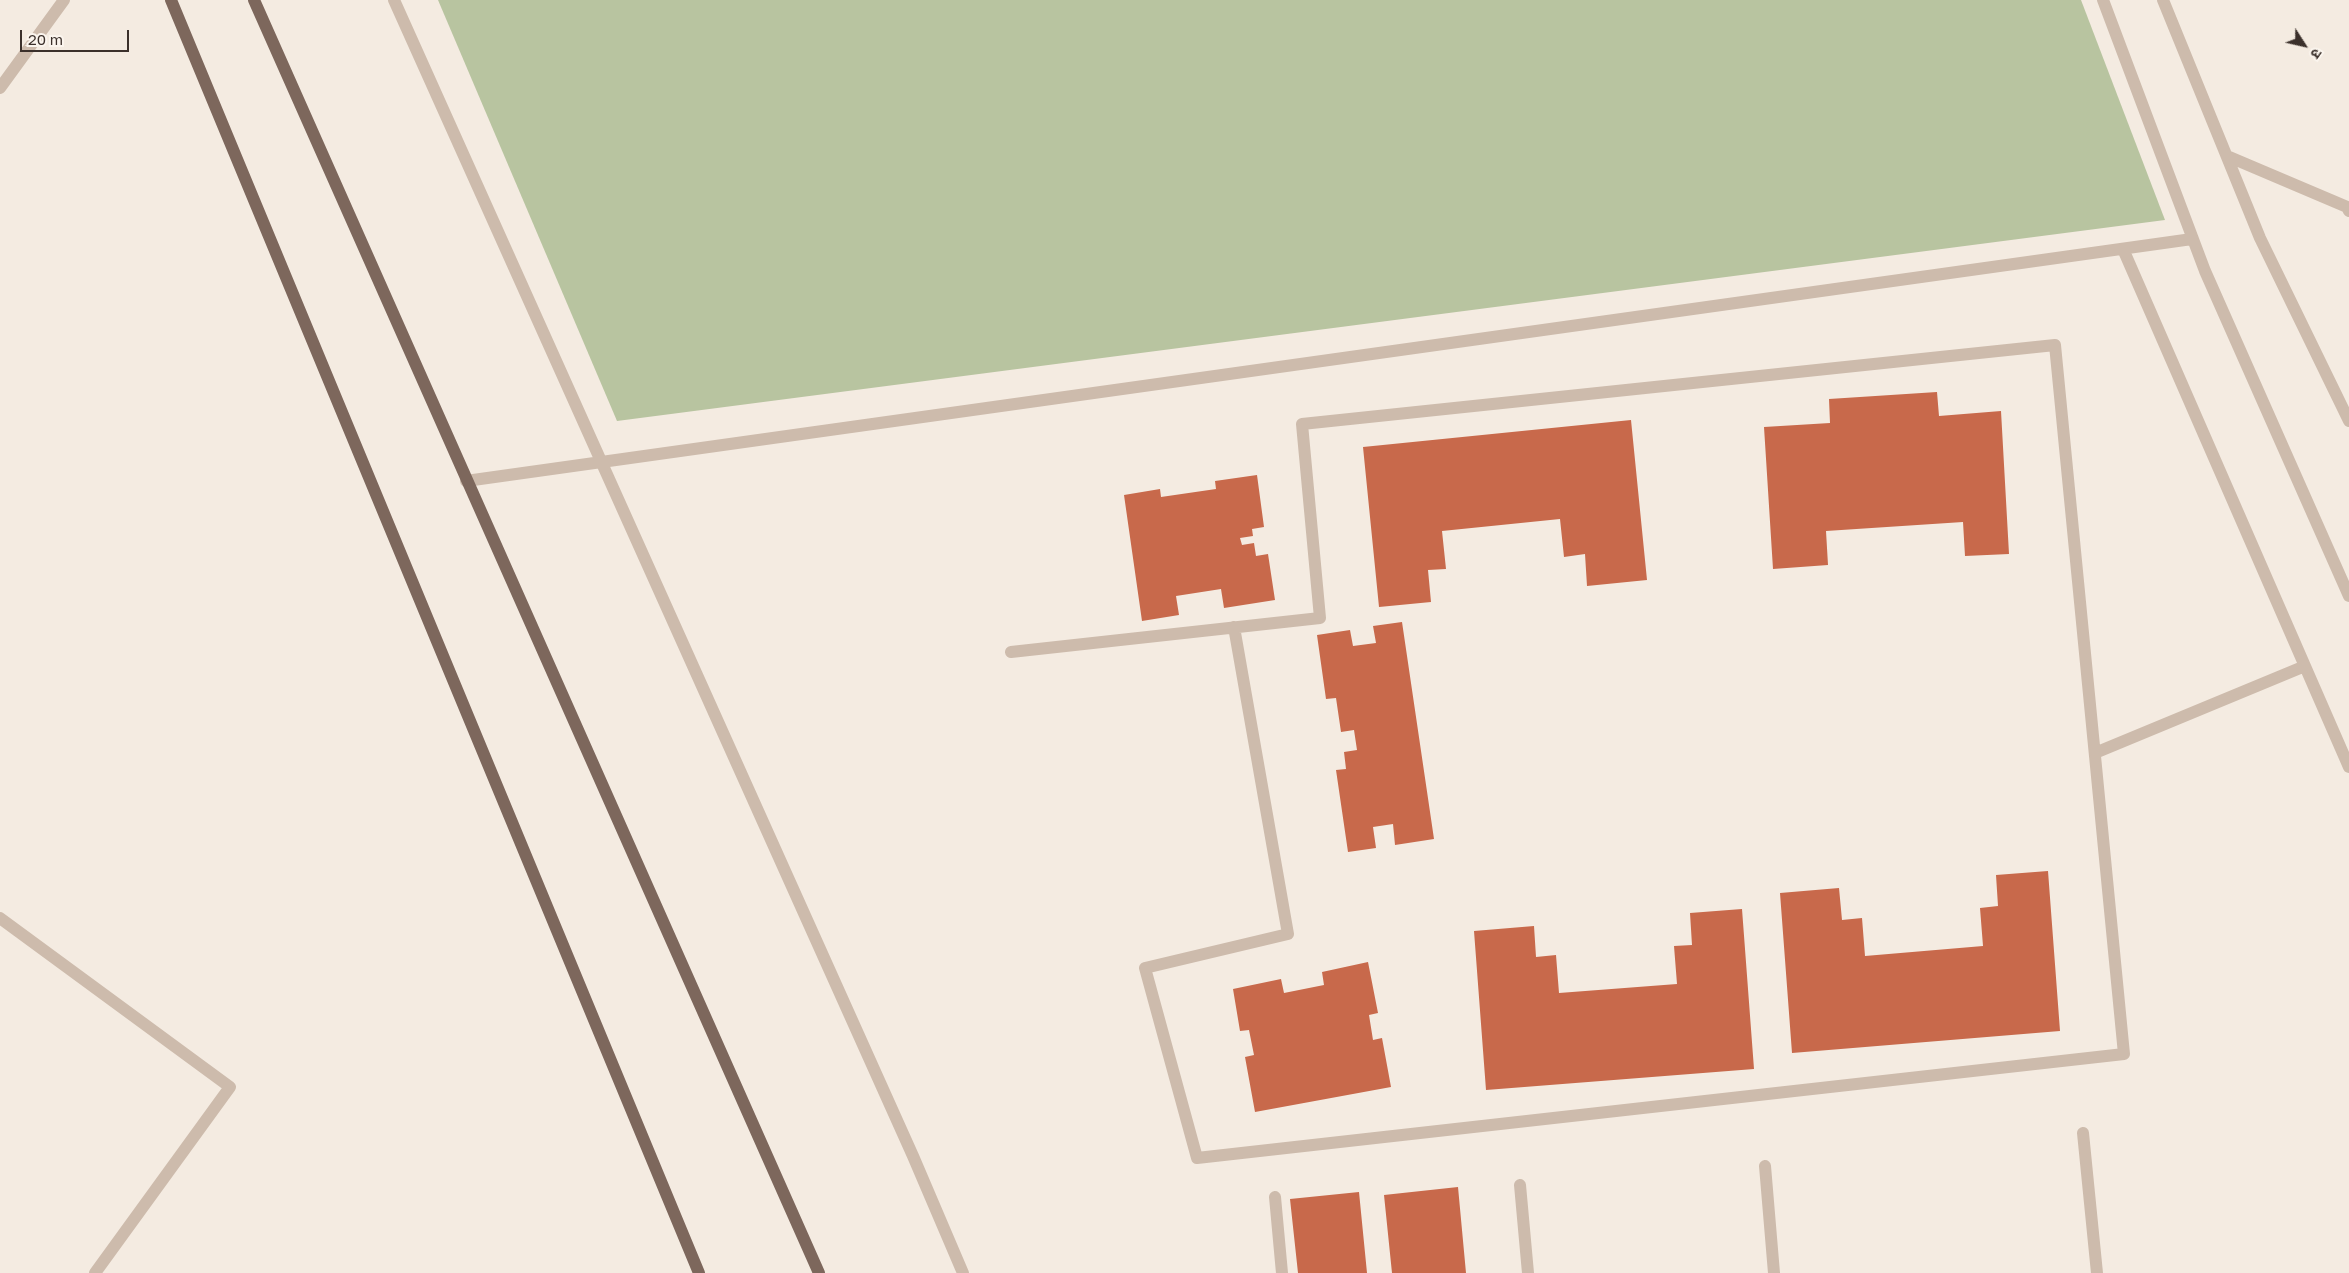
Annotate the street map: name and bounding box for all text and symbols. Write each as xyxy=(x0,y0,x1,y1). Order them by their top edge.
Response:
scale bar xyxy=(22,20,131,52)
north arrow xyxy=(2279,20,2329,70)
text: 20 m xyxy=(28,30,63,48)
text: उ xyxy=(2307,46,2326,62)

